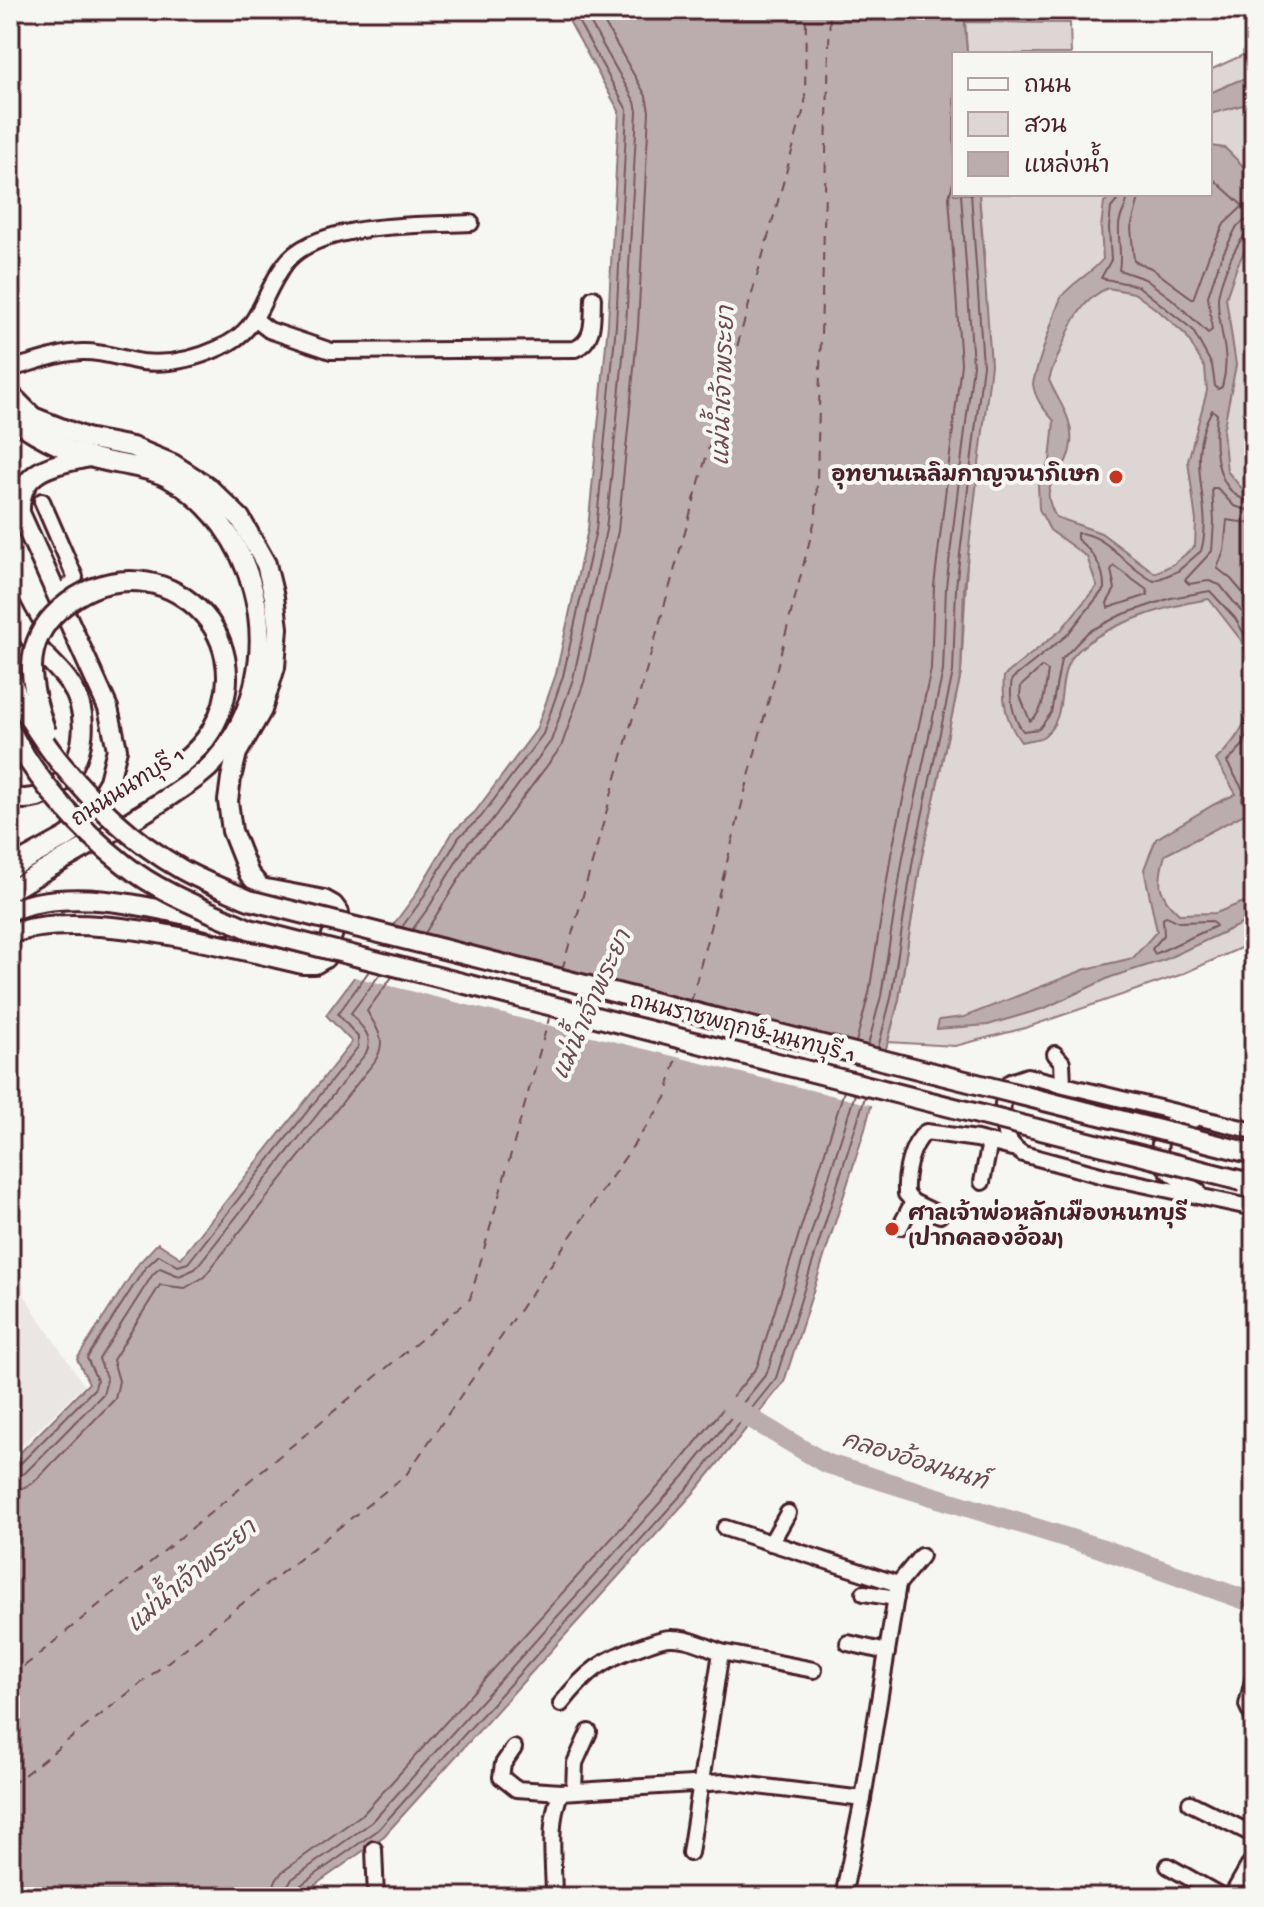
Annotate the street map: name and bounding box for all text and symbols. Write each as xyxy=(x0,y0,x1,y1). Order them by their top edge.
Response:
legend xyxy=(952,52,1212,196)
text: ถนน xyxy=(1024,73,1071,102)
text: สวน xyxy=(1024,113,1067,142)
text: แหล่งน้ำ xyxy=(1024,141,1110,182)
water label: แม่น้ำเจ้าพระยา xyxy=(698,304,743,466)
place label: อุทยานเฉลิมกาญจนาภิเษก xyxy=(831,461,1100,490)
marker: อุทยานเฉลิมกาญจนาภิเษก xyxy=(1107,468,1125,486)
street label: ถนนนนทบุรี 1 xyxy=(66,741,190,834)
water label: แม่น้ำเจ้าพระยา xyxy=(538,921,640,1085)
street label: ถนนราชพฤกษ์-นนทบุรี 1 xyxy=(627,985,859,1071)
place label: ศาลเจ้าพ่อหลักเมืองนนทบุรี (ปากคลองอ้อม) xyxy=(908,1198,1188,1254)
marker: ศาลเจ้าพ่อหลักเมืองนนทบุรี (ปากคลองอ้อม) xyxy=(883,1220,901,1238)
water label: คลองอ้อมนนท์ xyxy=(838,1422,997,1500)
water label: แม่น้ำเจ้าพระยา xyxy=(115,1506,265,1640)

